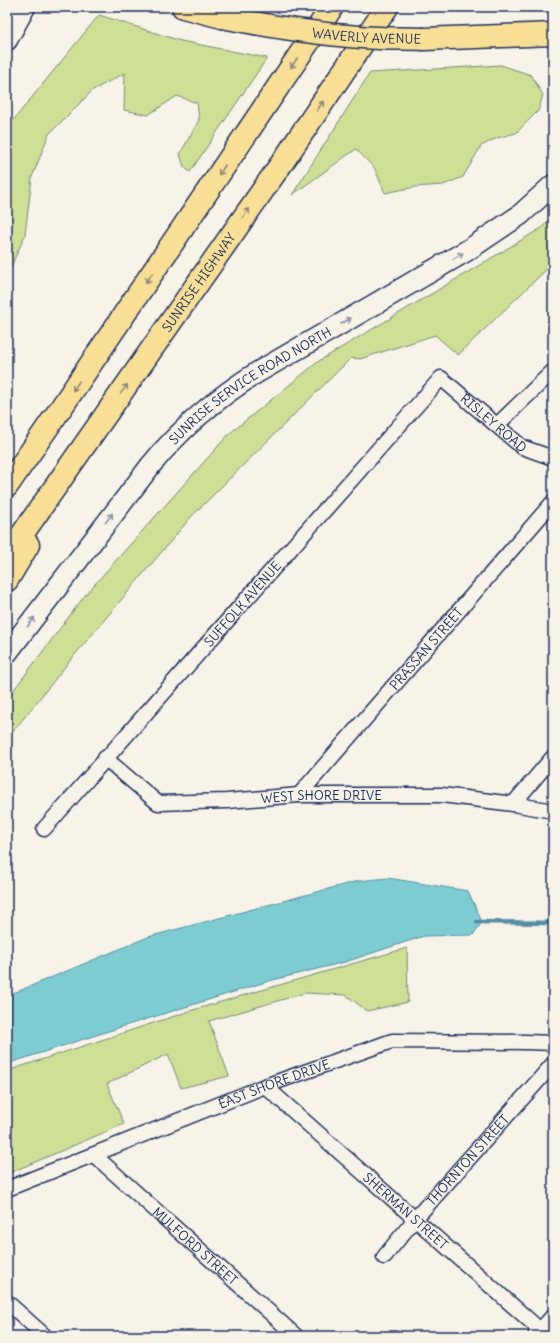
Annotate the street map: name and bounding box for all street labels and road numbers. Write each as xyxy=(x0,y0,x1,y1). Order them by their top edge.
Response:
street label: WAVERLY AVENUE xyxy=(311,24,422,48)
street label: SUNRISE HIGHWAY xyxy=(158,230,239,335)
street label: SUNRISE SERVICE ROAD NORTH xyxy=(165,323,335,448)
street label: RISLEY ROAD xyxy=(457,390,530,456)
street label: SUFFOLK AVENUE xyxy=(200,558,285,650)
street label: PRASSAN STREET xyxy=(386,604,467,694)
street label: WEST SHORE DRIVE xyxy=(260,787,382,807)
street label: EAST SHORE DRIVE xyxy=(216,1056,333,1113)
street label: THORNTON STREET xyxy=(423,1111,513,1209)
street label: SHERMAN STREET xyxy=(359,1169,451,1253)
street label: MULFORD STREET xyxy=(149,1203,241,1289)

